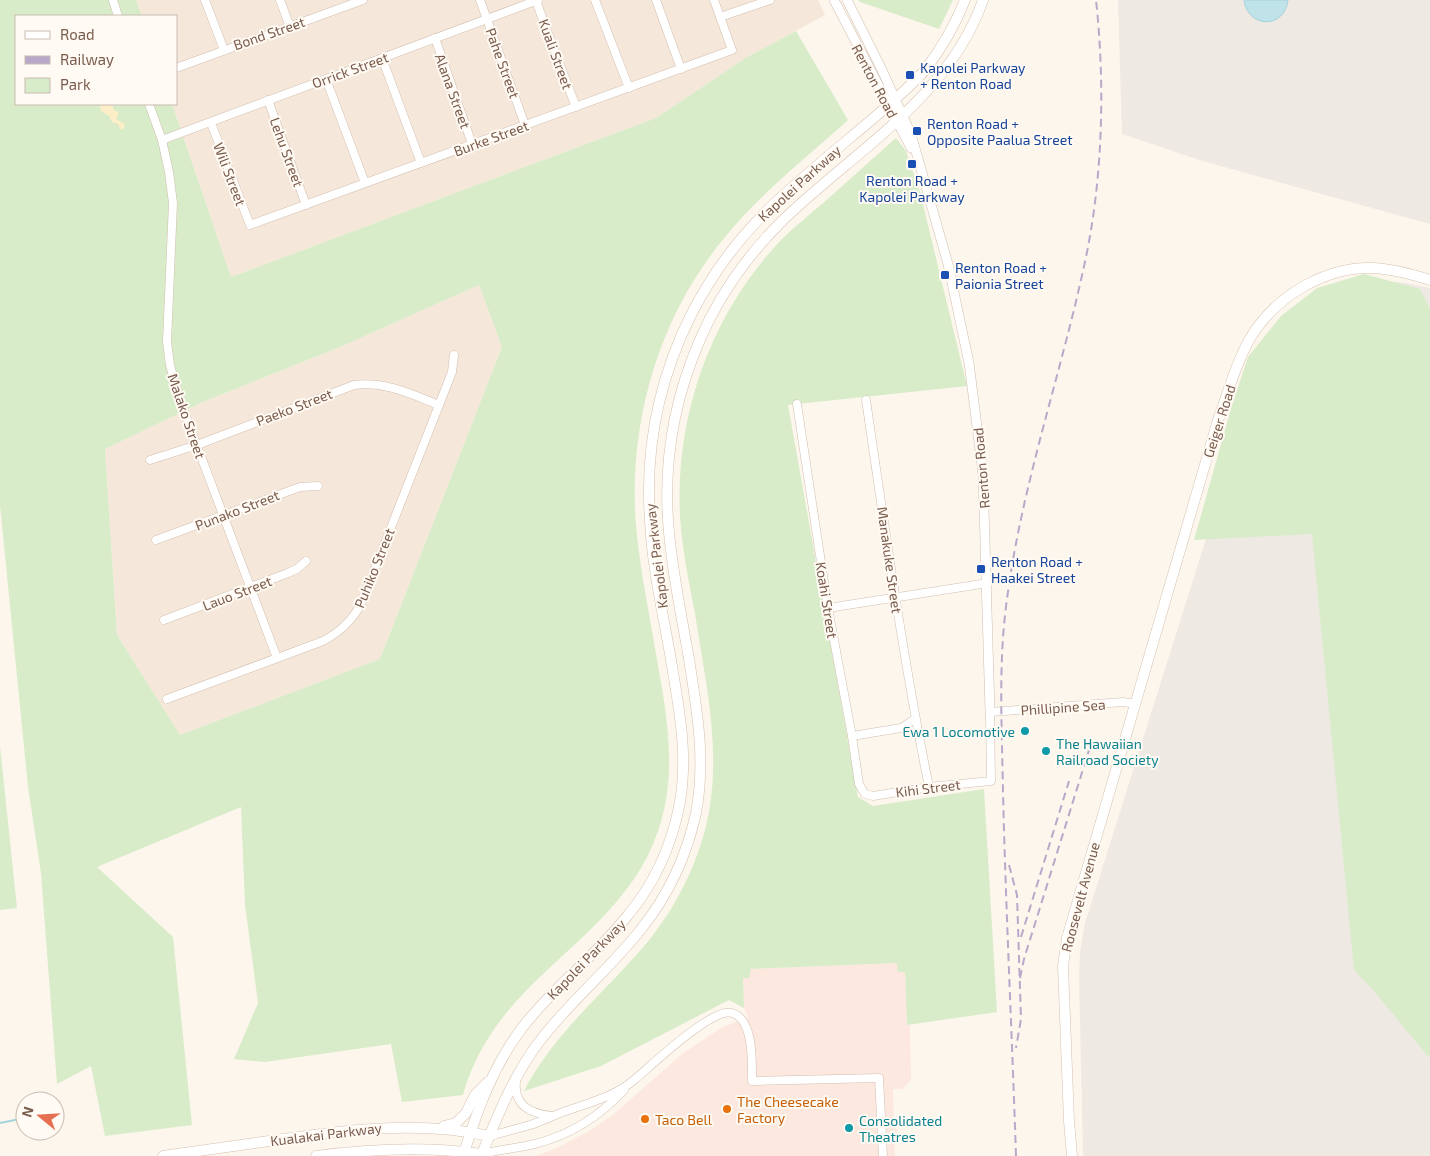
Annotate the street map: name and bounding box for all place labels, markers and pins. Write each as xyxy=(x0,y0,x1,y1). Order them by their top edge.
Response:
place label: Kapolei Parkway + Renton Road xyxy=(920,59,1026,92)
marker: Kapolei Parkway + Renton Road xyxy=(904,69,916,81)
place label: Renton Road + Opposite Paalua Street xyxy=(927,115,1073,148)
marker: Renton Road + Opposite Paalua Street xyxy=(911,125,923,137)
marker: Renton Road + Kapolei Parkway xyxy=(906,158,918,170)
place label: Renton Road + Kapolei Parkway xyxy=(859,172,965,205)
place label: Renton Road + Paionia Street xyxy=(955,259,1047,292)
marker: Renton Road + Paionia Street xyxy=(939,269,951,281)
place label: Renton Road + Haakei Street xyxy=(991,553,1083,586)
marker: Renton Road + Haakei Street xyxy=(975,563,987,575)
place label: Ewa 1 Locomotive xyxy=(902,723,1015,740)
marker: Ewa 1 Locomotive xyxy=(1019,725,1031,737)
place label: The Hawaiian Railroad Society xyxy=(1056,735,1159,768)
marker: The Hawaiian Railroad Society xyxy=(1040,745,1052,757)
place label: The Cheesecake Factory xyxy=(737,1093,839,1126)
marker: The Cheesecake Factory xyxy=(721,1103,733,1115)
place label: Taco Bell xyxy=(655,1111,713,1128)
place label: Consolidated Theatres xyxy=(859,1112,942,1145)
marker: Taco Bell xyxy=(639,1113,651,1125)
marker: Consolidated Theatres xyxy=(843,1122,855,1134)

